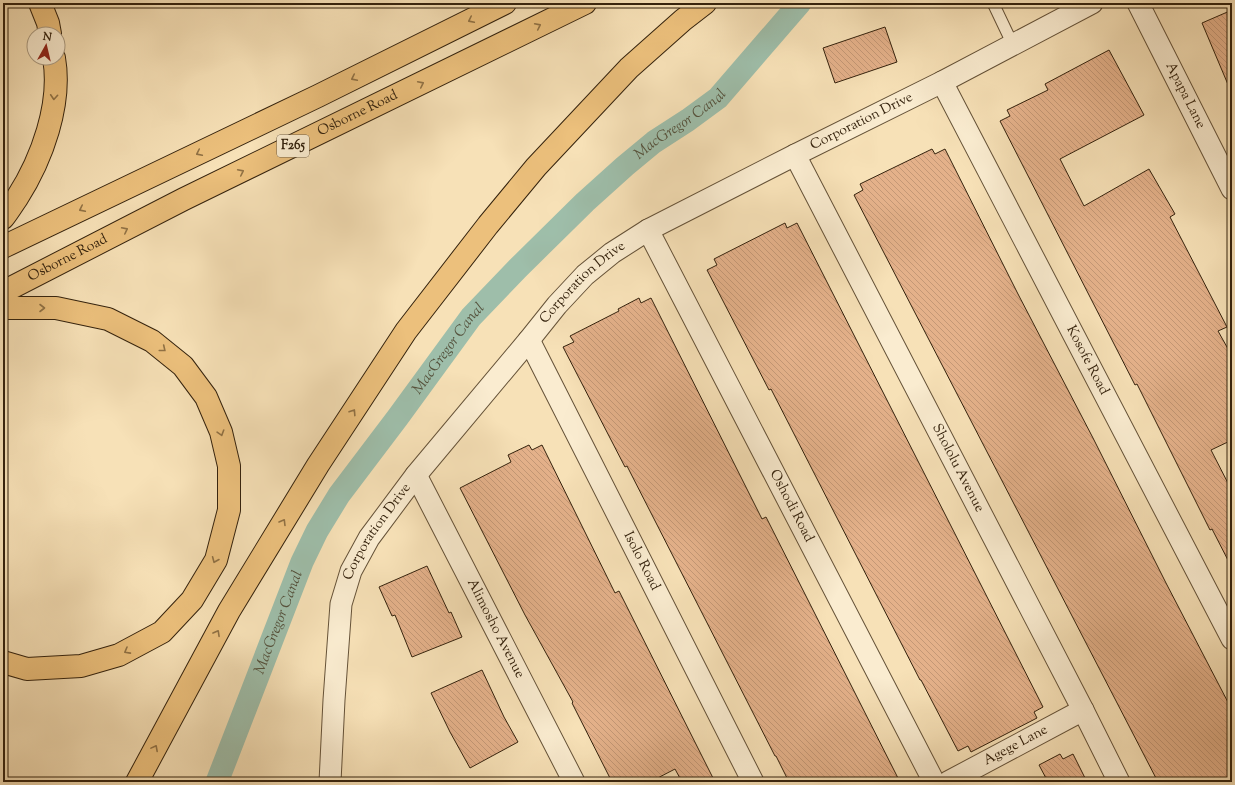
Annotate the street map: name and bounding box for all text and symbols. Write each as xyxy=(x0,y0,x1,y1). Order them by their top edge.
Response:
one-way arrow xyxy=(467,15,475,23)
one-way arrow xyxy=(533,24,541,31)
north arrow xyxy=(26,26,66,66)
text: N xyxy=(41,28,53,46)
street label: Apapa Lane xyxy=(1160,59,1210,133)
one-way arrow xyxy=(351,73,358,81)
one-way arrow xyxy=(417,81,424,89)
water label: MacGregor Canal xyxy=(629,85,732,165)
street label: Osborne Road xyxy=(314,86,401,142)
street label: Corporation Drive xyxy=(807,88,916,156)
one-way arrow xyxy=(50,94,59,100)
road number: F265 xyxy=(277,135,309,157)
one-way arrow xyxy=(196,148,204,156)
one-way arrow xyxy=(237,169,245,177)
one-way arrow xyxy=(79,204,86,212)
one-way arrow xyxy=(121,227,128,235)
street label: Osborne Road xyxy=(25,230,111,287)
street label: Corporation Drive xyxy=(535,237,629,328)
water label: MacGregor Canal xyxy=(407,298,489,399)
one-way arrow xyxy=(39,304,45,312)
street label: Kosofe Road xyxy=(1061,322,1113,399)
one-way arrow xyxy=(158,345,165,352)
one-way arrow xyxy=(348,409,356,416)
street label: Shololu Avenue xyxy=(926,421,989,516)
one-way arrow xyxy=(216,429,225,436)
street label: Oshodi Road xyxy=(764,466,818,546)
street label: Corporation Drive xyxy=(339,479,416,582)
one-way arrow xyxy=(279,519,286,526)
street label: Isolo Road xyxy=(618,528,664,594)
one-way arrow xyxy=(212,555,220,563)
water label: MacGregor Canal xyxy=(249,568,308,677)
street label: Alimosho Avenue xyxy=(461,576,529,682)
one-way arrow xyxy=(212,630,219,637)
one-way arrow xyxy=(124,646,131,653)
street label: Agege Lane xyxy=(980,720,1052,771)
one-way arrow xyxy=(150,744,158,752)

